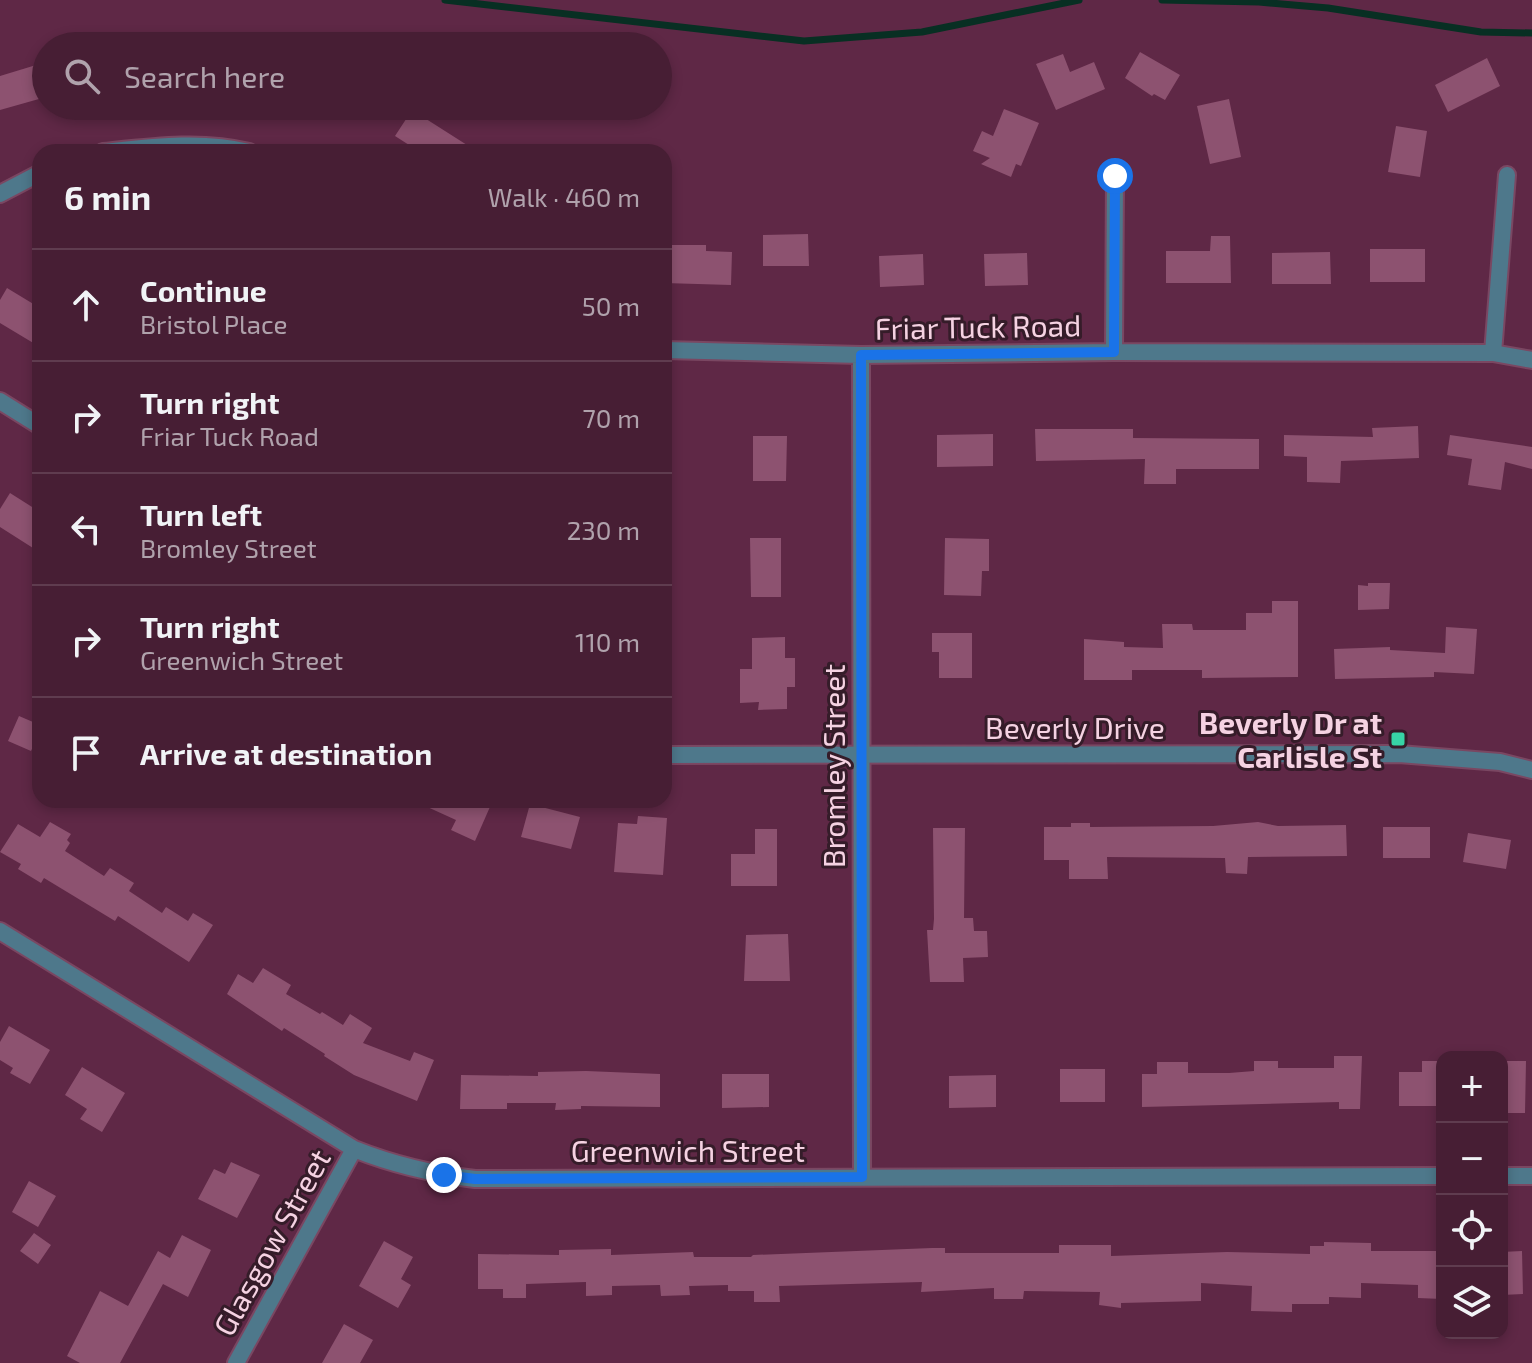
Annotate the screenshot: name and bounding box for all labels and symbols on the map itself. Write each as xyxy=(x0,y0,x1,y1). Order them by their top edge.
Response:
route start xyxy=(1097,158,1133,194)
street label: Friar Tuck Road xyxy=(875,306,1081,346)
street label: Bromley Street xyxy=(815,664,851,868)
place label: Beverly Dr at Carlisle St xyxy=(1199,704,1382,774)
street label: Beverly Drive xyxy=(985,709,1165,745)
marker: Beverly Dr at Carlisle St xyxy=(1389,730,1407,748)
street label: Greenwich Street xyxy=(571,1132,805,1168)
street label: Glasgow Street xyxy=(205,1143,337,1341)
route end xyxy=(426,1157,462,1193)

